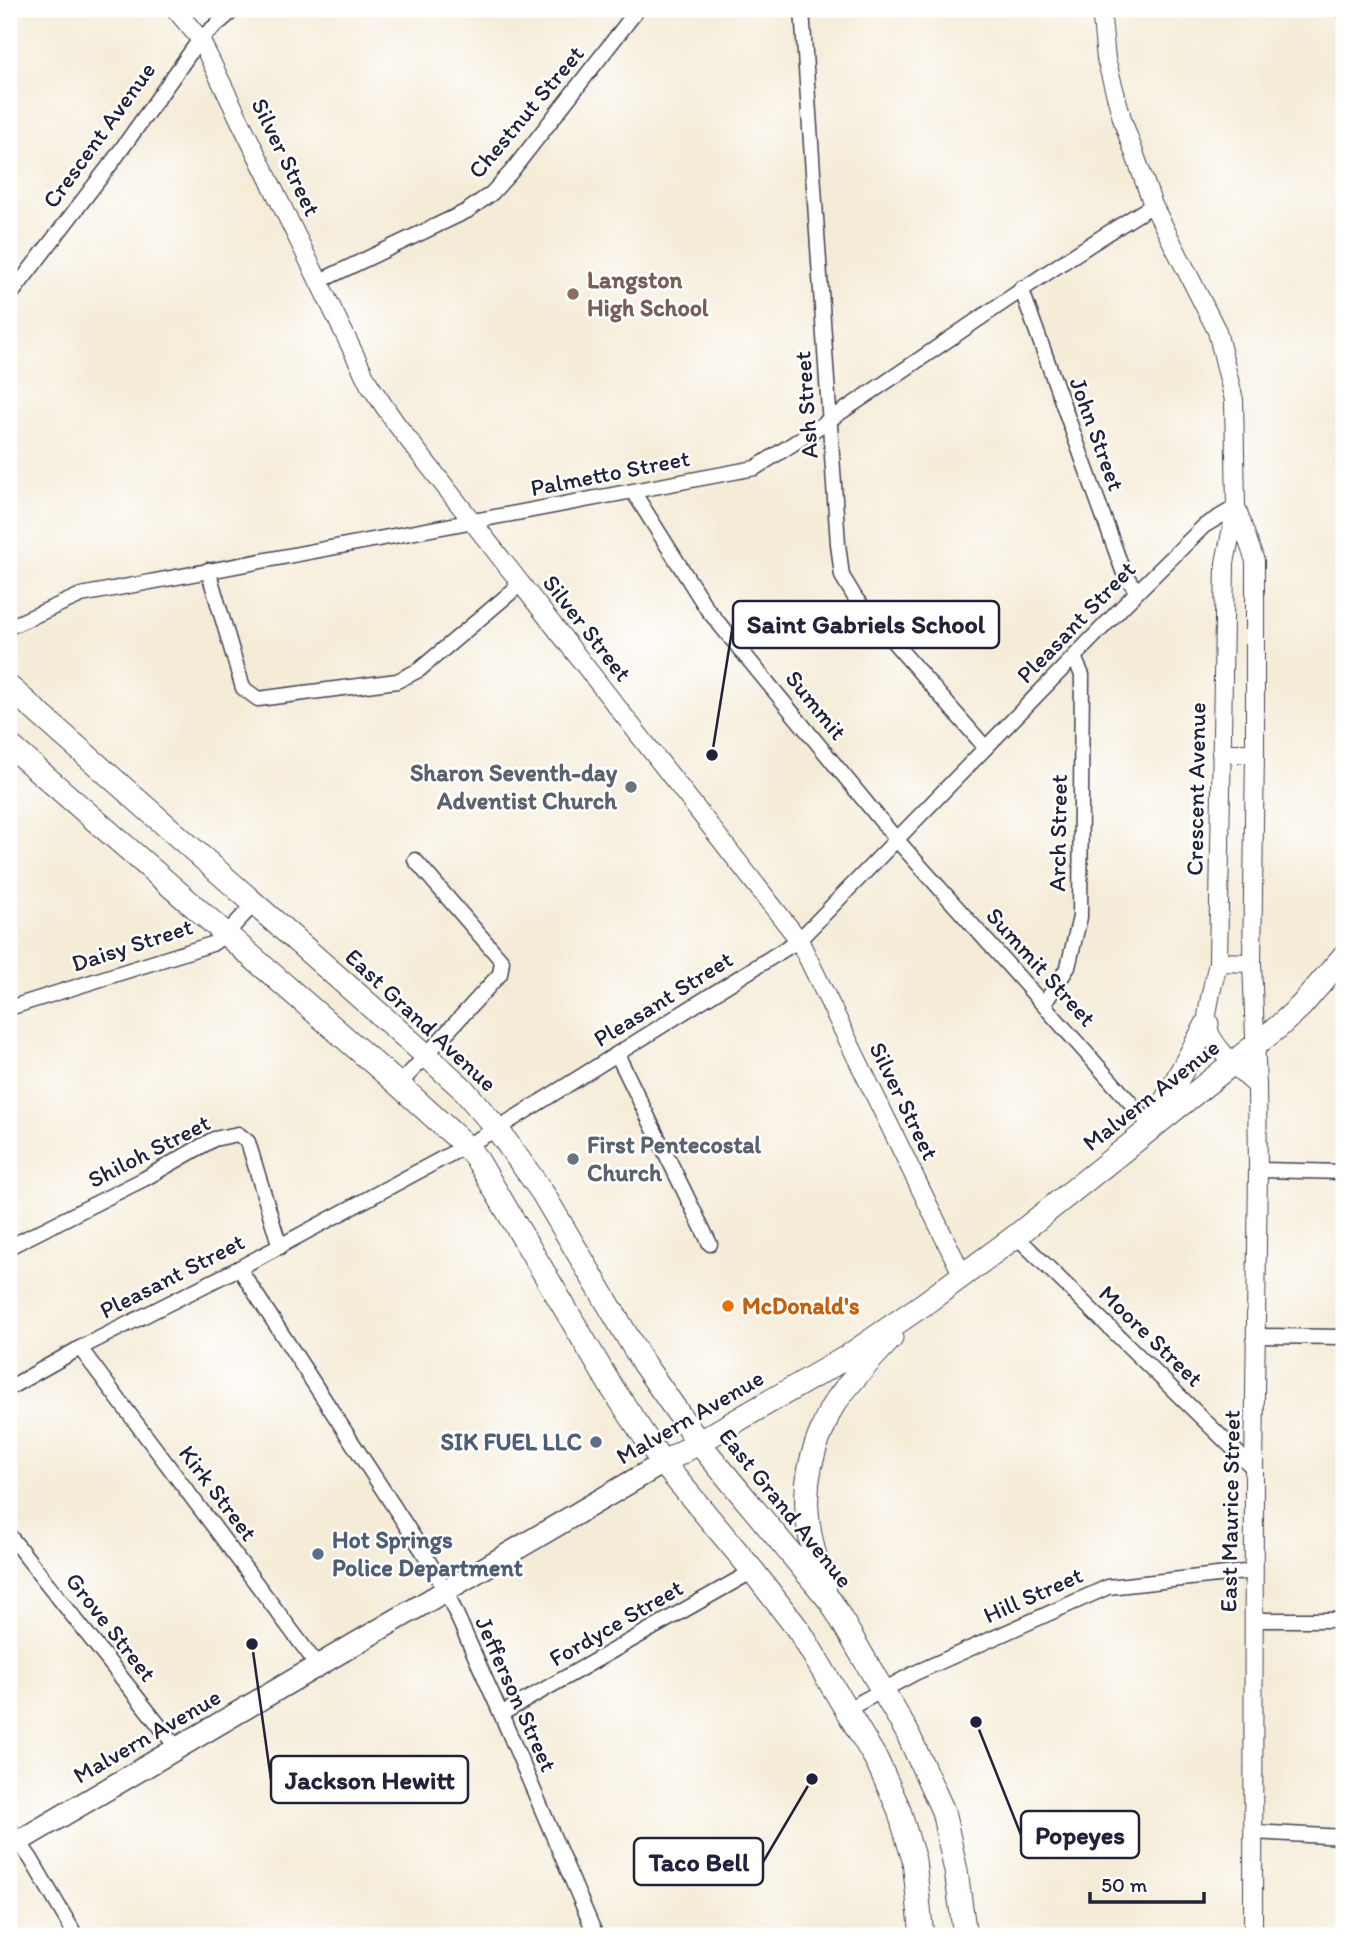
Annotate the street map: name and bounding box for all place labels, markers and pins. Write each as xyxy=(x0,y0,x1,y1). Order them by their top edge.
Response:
place label: Langston High School xyxy=(587,265,709,323)
marker: Langston High School xyxy=(565,286,581,302)
callout: Saint Gabriels School xyxy=(733,601,999,648)
place label: Sharon Seventh-day Adventist Church xyxy=(410,758,618,815)
marker: Sharon Seventh-day Adventist Church xyxy=(623,779,639,795)
place label: First Pentecostal Church xyxy=(587,1130,761,1187)
marker: First Pentecostal Church xyxy=(565,1151,581,1167)
place label: McDonald's xyxy=(742,1291,860,1320)
marker: McDonald's xyxy=(720,1298,736,1314)
place label: SIK FUEL LLC xyxy=(441,1427,582,1456)
marker: SIK FUEL LLC xyxy=(588,1434,604,1450)
place label: Hot Springs Police Department xyxy=(332,1525,523,1583)
marker: Hot Springs Police Department xyxy=(310,1546,326,1562)
callout: Jackson Hewitt xyxy=(271,1756,468,1803)
callout: Popeyes xyxy=(1021,1811,1139,1858)
callout: Taco Bell xyxy=(634,1838,763,1885)

